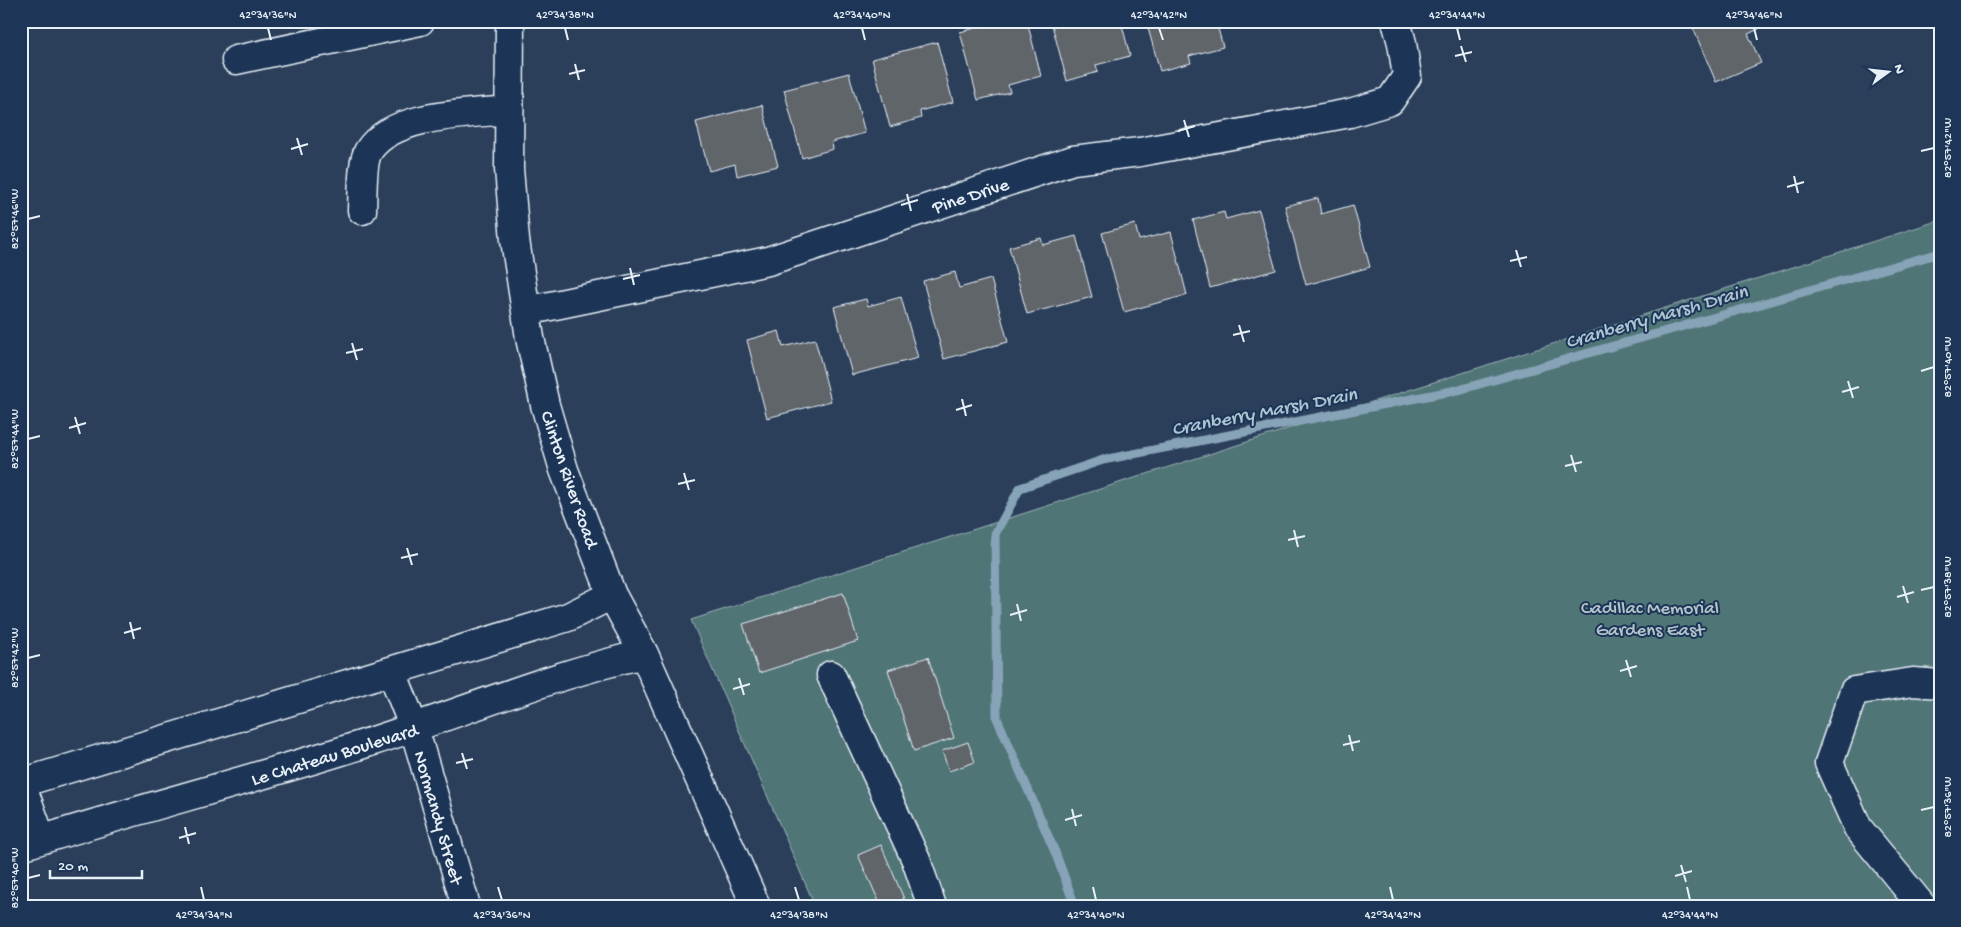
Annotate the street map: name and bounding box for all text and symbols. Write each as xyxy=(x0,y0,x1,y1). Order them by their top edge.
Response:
text: 42°34'36"N xyxy=(239,9,297,23)
text: 42°34'38"N xyxy=(536,9,594,23)
text: 42°34'40"N xyxy=(833,9,891,23)
text: 42°34'42"N xyxy=(1131,9,1187,23)
text: 42°34'44"N xyxy=(1429,9,1485,23)
text: 42°34'46"N xyxy=(1726,9,1782,23)
north arrow xyxy=(1864,48,1914,98)
text: N xyxy=(1889,63,1908,76)
text: 82°57'42"W xyxy=(1942,118,1956,178)
street label: Pine Drive xyxy=(929,174,1013,221)
text: 82°57'46"W xyxy=(9,189,23,249)
water label: Cranberry Marsh Drain xyxy=(1563,281,1751,355)
text: 82°57'40"W xyxy=(1942,336,1956,398)
water label: Cranberry Marsh Drain xyxy=(1170,384,1360,443)
street label: Clinton River Road xyxy=(533,408,603,554)
text: 82°57'44"W xyxy=(9,409,23,469)
text: 82°57'38"W xyxy=(1942,556,1956,618)
park label: Cadillac Memorial Gardens East xyxy=(1581,598,1719,643)
text: 82°57'42"W xyxy=(9,628,23,688)
street label: Le Chateau Boulevard xyxy=(249,719,423,793)
street label: Normandy Street xyxy=(407,749,467,889)
text: 82°57'36"W xyxy=(1942,777,1956,837)
text: 82°57'40"W xyxy=(9,847,23,909)
scale bar xyxy=(50,847,142,879)
text: 20 m xyxy=(58,858,88,876)
text: 42°34'34"N xyxy=(176,909,232,923)
text: 42°34'36"N xyxy=(473,909,531,923)
text: 42°34'38"N xyxy=(770,909,828,923)
text: 42°34'40"N xyxy=(1067,909,1125,923)
text: 42°34'42"N xyxy=(1365,909,1421,923)
text: 42°34'44"N xyxy=(1662,909,1718,923)

